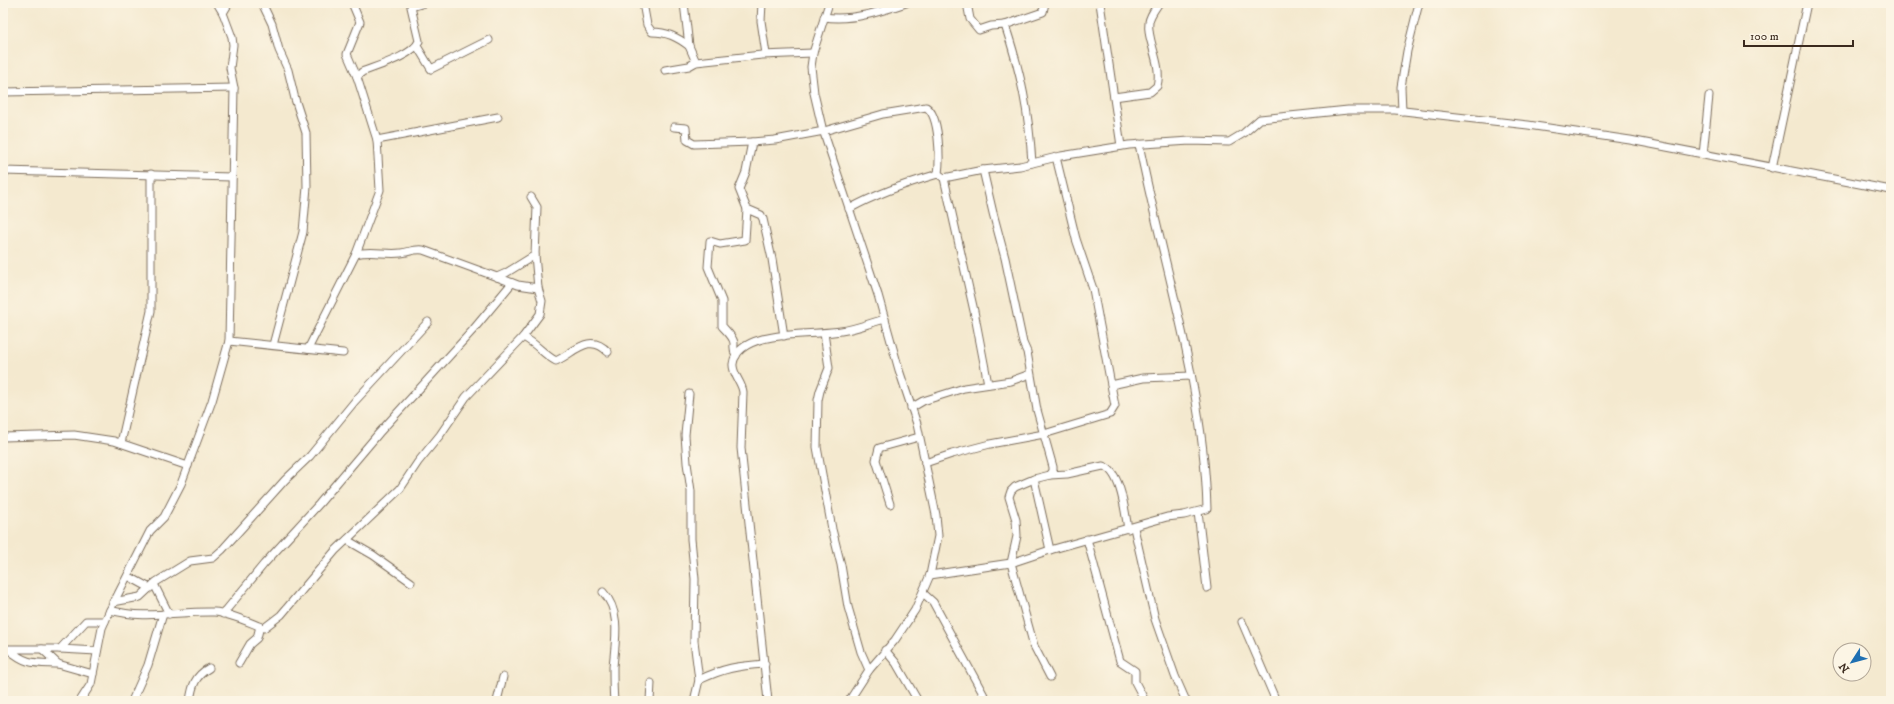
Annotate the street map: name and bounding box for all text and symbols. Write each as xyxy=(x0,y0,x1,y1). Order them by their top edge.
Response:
scale bar xyxy=(1744,22,1853,48)
text: 100 m xyxy=(1750,29,1779,44)
north arrow xyxy=(1832,642,1872,682)
text: N xyxy=(1836,660,1853,675)

